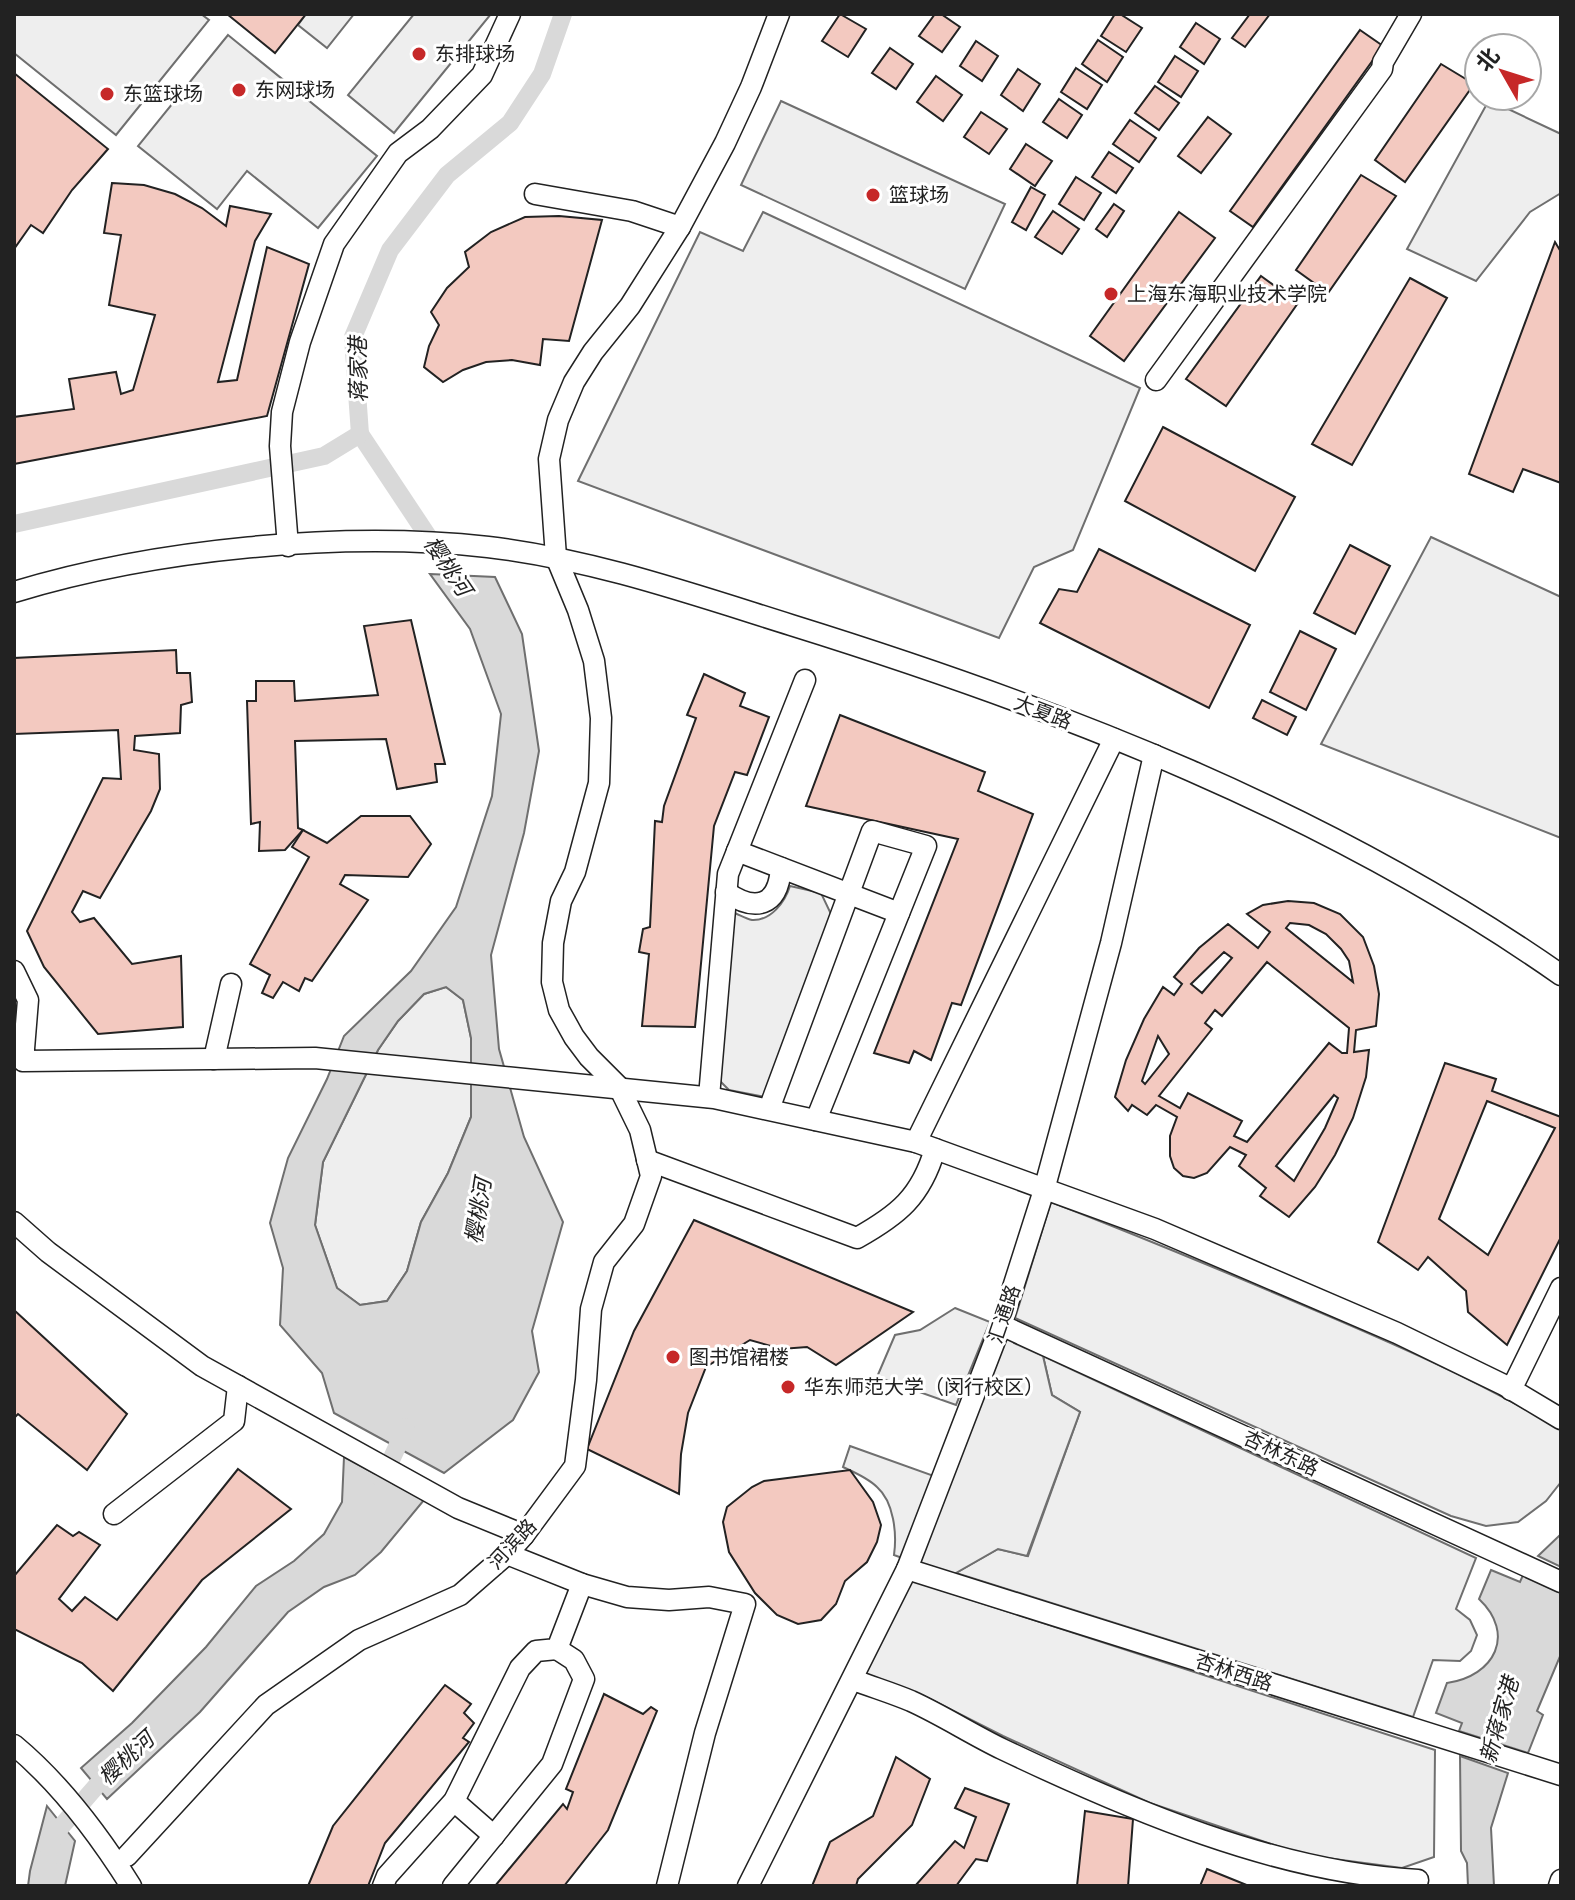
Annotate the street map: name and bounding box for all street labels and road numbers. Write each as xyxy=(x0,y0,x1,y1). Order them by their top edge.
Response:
street label: 大夏路 xyxy=(1011,690,1075,733)
street label: 汇通路 xyxy=(983,1282,1024,1346)
street label: 杏林东路 xyxy=(1240,1425,1322,1480)
street label: 河滨路 xyxy=(483,1514,541,1573)
street label: 杏林西路 xyxy=(1193,1648,1276,1695)

